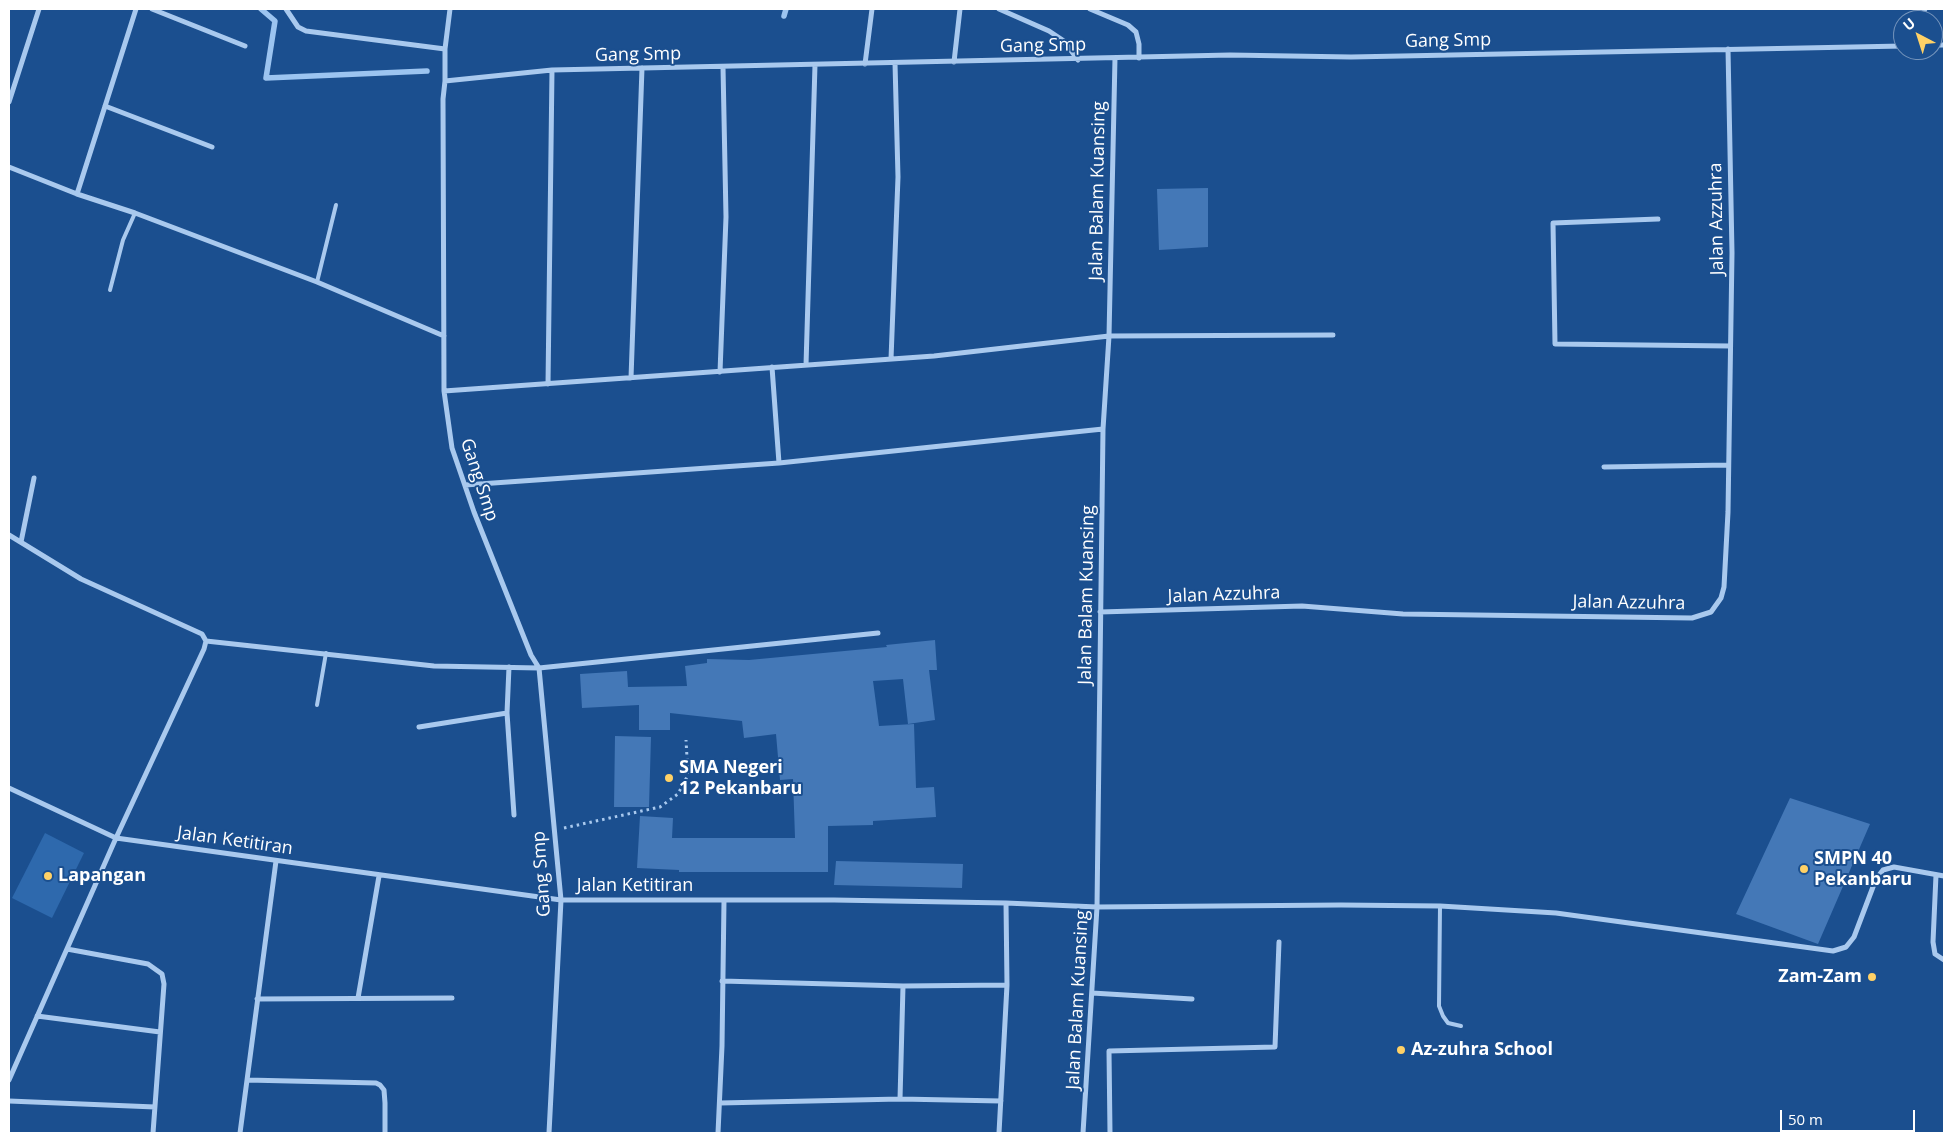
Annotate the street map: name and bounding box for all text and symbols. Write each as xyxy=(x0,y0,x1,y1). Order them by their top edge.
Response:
north arrow xyxy=(1893,10,1943,60)
text: U xyxy=(1899,13,1919,35)
street label: Gang Smp xyxy=(1405,29,1491,53)
street label: Gang Smp xyxy=(1000,34,1086,58)
street label: Gang Smp xyxy=(595,43,681,67)
street label: Jalan Balam Kuansing xyxy=(1086,101,1110,281)
street label: Jalan Azzuhra xyxy=(1705,162,1729,276)
street label: Gang Smp xyxy=(455,436,503,524)
street label: Jalan Balam Kuansing xyxy=(1075,505,1099,685)
street label: Jalan Azzuhra xyxy=(1167,582,1281,608)
street label: Jalan Azzuhra xyxy=(1572,591,1686,615)
place label: SMA Negeri 12 Pekanbaru xyxy=(679,757,802,800)
marker: SMA Negeri 12 Pekanbaru xyxy=(663,772,675,784)
street label: Jalan Ketitiran xyxy=(176,822,294,860)
street label: Gang Smp xyxy=(528,830,556,918)
place label: SMPN 40 Pekanbaru xyxy=(1814,848,1912,891)
marker: SMPN 40 Pekanbaru xyxy=(1798,863,1810,875)
place label: Lapangan xyxy=(58,865,146,887)
marker: Lapangan xyxy=(42,870,54,882)
street label: Jalan Ketitiran xyxy=(577,875,693,897)
street label: Jalan Balam Kuansing xyxy=(1063,910,1093,1090)
place label: Zam-Zam xyxy=(1778,966,1862,988)
marker: Zam-Zam xyxy=(1866,971,1878,983)
place label: Az-zuhra School xyxy=(1411,1039,1553,1061)
marker: Az-zuhra School xyxy=(1395,1044,1407,1056)
scale bar xyxy=(1783,1100,1918,1132)
text: 50 m xyxy=(1788,1109,1823,1129)

